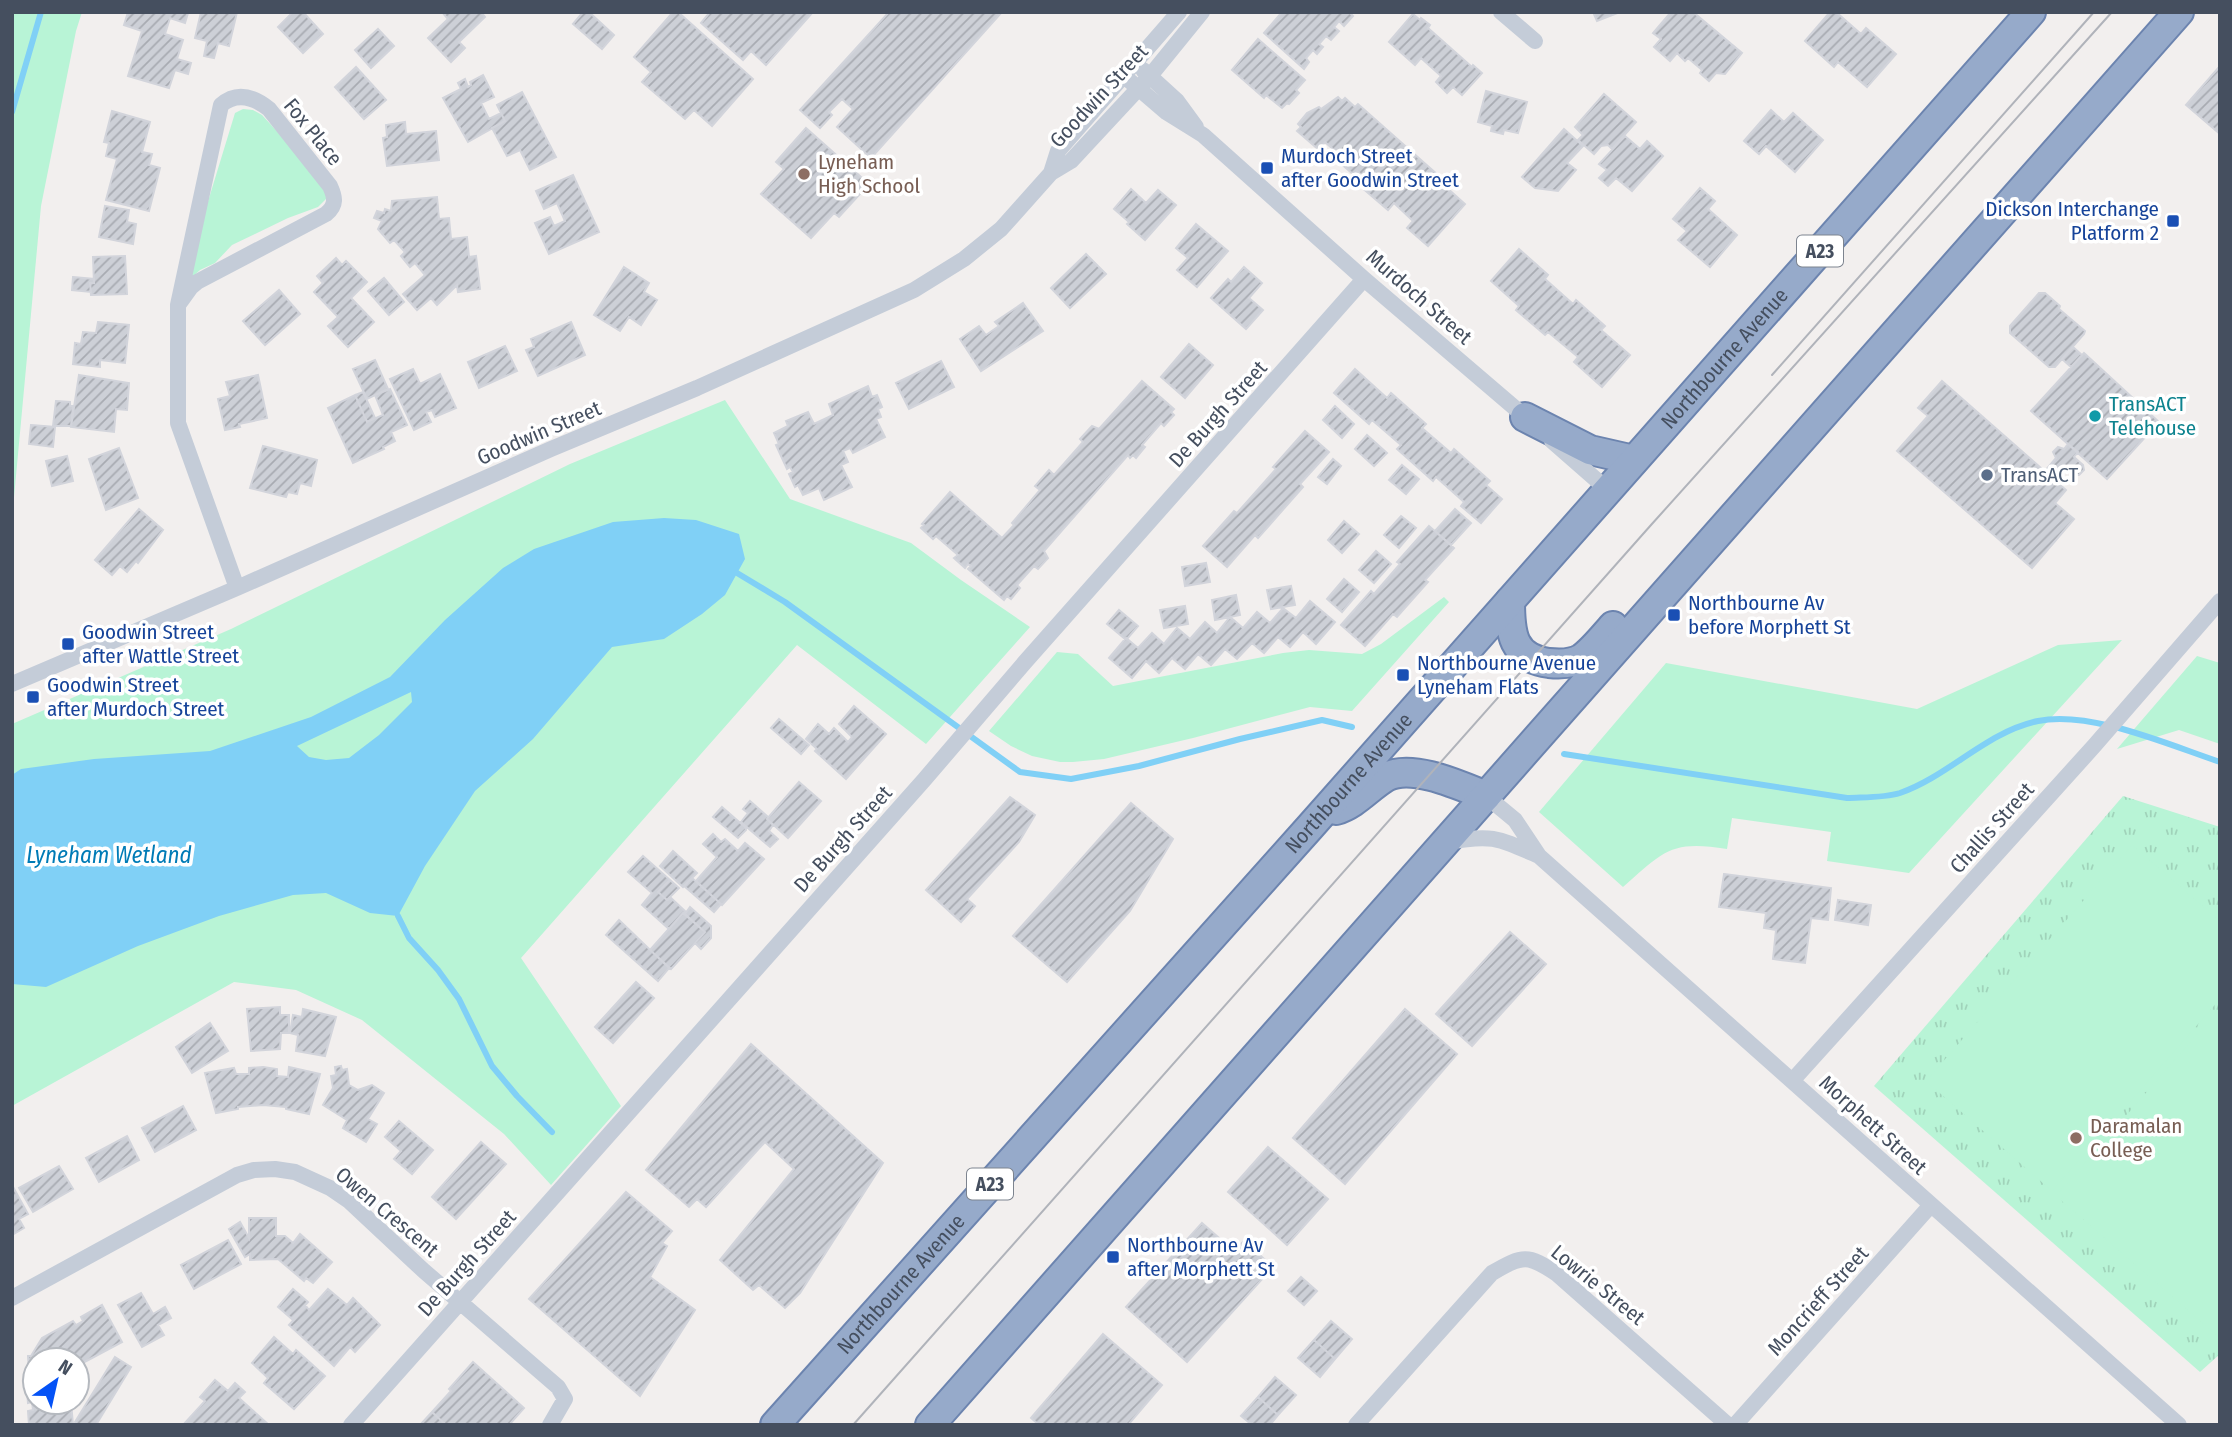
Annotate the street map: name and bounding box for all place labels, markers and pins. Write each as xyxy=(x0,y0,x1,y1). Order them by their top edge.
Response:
place label: Murdoch Street after Goodwin Street xyxy=(1281,143,1459,193)
place label: Lyneham High School xyxy=(818,149,920,199)
marker: Murdoch Street after Goodwin Street xyxy=(1259,160,1275,176)
marker: Lyneham High School xyxy=(796,166,812,182)
place label: Dickson Interchange Platform 2 xyxy=(1985,196,2159,246)
marker: Dickson Interchange Platform 2 xyxy=(2165,213,2181,229)
place label: TransACT Telehouse xyxy=(2109,391,2196,441)
marker: TransACT Telehouse xyxy=(2087,408,2103,424)
place label: TransACT xyxy=(2001,462,2078,488)
marker: TransACT xyxy=(1979,467,1995,483)
place label: Northbourne Av before Morphett St xyxy=(1688,590,1851,640)
marker: Northbourne Av before Morphett St xyxy=(1666,607,1682,623)
place label: Goodwin Street after Wattle Street xyxy=(82,619,239,669)
marker: Goodwin Street after Wattle Street xyxy=(60,636,76,652)
place label: Northbourne Avenue Lyneham Flats xyxy=(1417,650,1596,700)
marker: Northbourne Avenue Lyneham Flats xyxy=(1395,667,1411,683)
place label: Goodwin Street after Murdoch Street xyxy=(47,672,225,722)
marker: Goodwin Street after Murdoch Street xyxy=(25,689,41,705)
place label: Daramalan College xyxy=(2090,1113,2182,1163)
marker: Daramalan College xyxy=(2068,1130,2084,1146)
place label: Northbourne Av after Morphett St xyxy=(1127,1232,1275,1282)
marker: Northbourne Av after Morphett St xyxy=(1105,1249,1121,1265)

